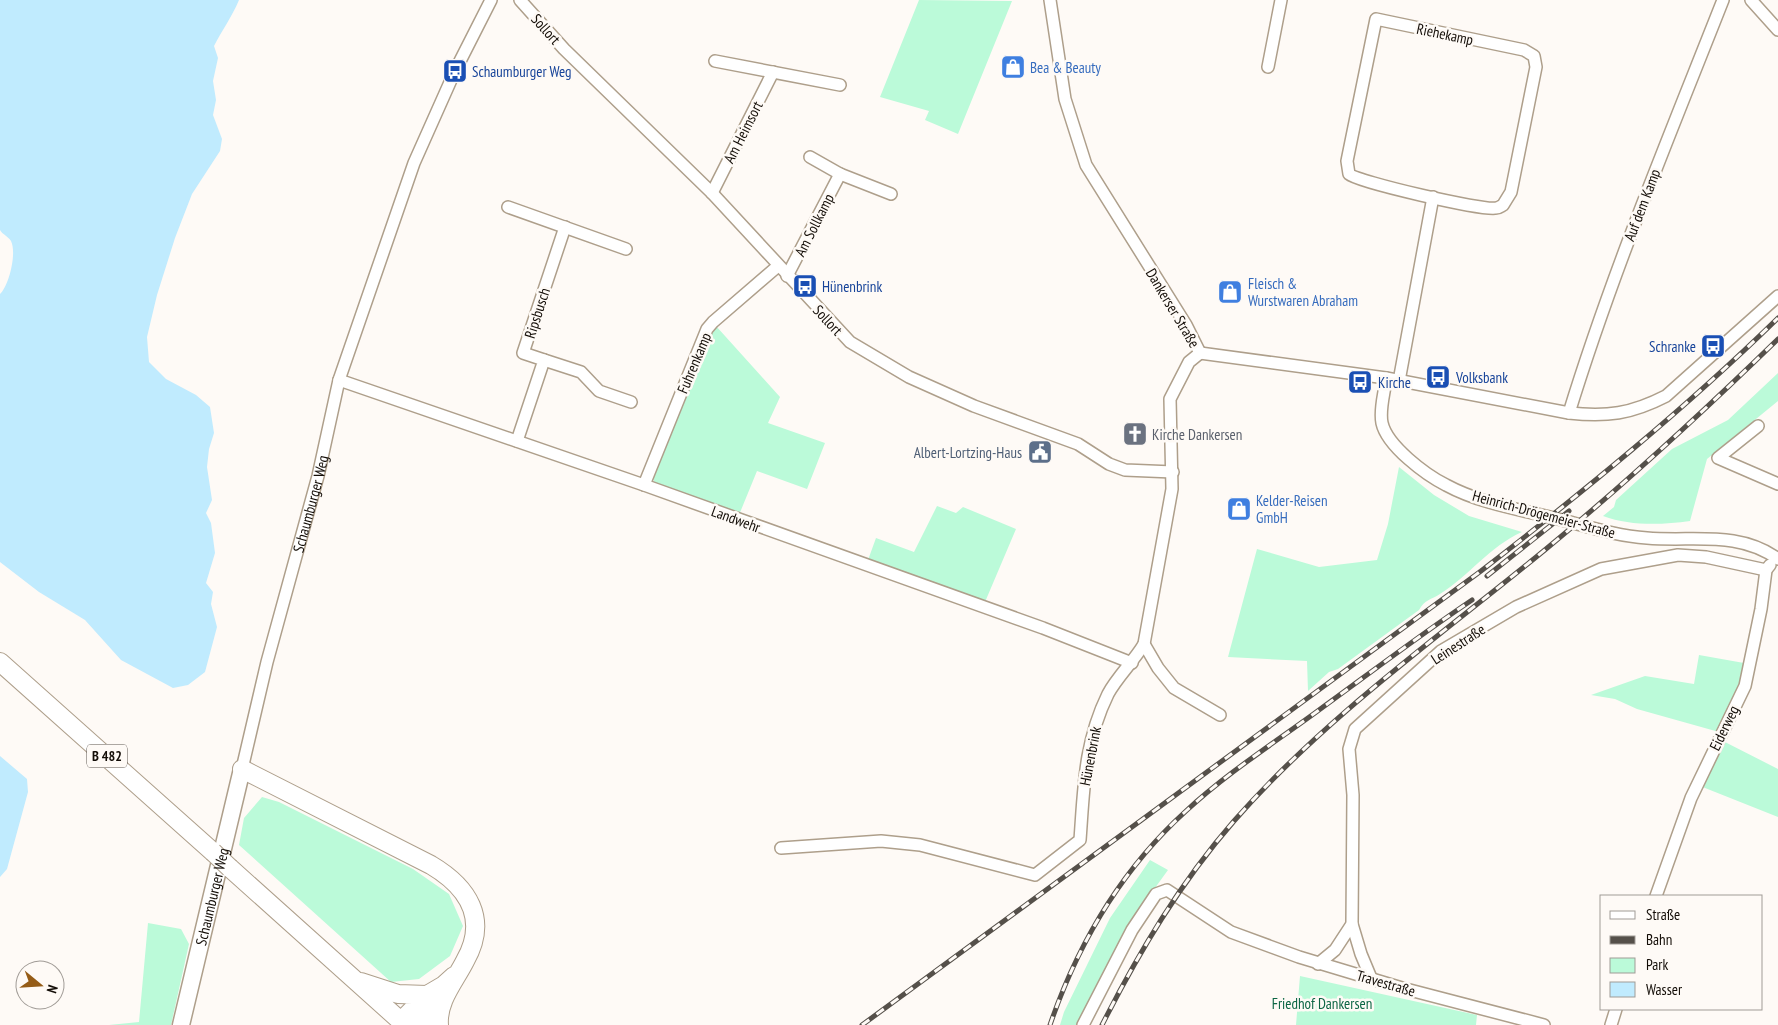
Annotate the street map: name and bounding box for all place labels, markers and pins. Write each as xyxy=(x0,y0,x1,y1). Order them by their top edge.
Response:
shop icon: Bea & Beauty xyxy=(1000,54,1026,80)
bus stop icon: Schaumburger Weg xyxy=(442,58,468,84)
place label: Bea & Beauty xyxy=(1030,58,1101,77)
place label: Schaumburger Weg xyxy=(472,62,572,81)
bus stop icon: Hünenbrink xyxy=(792,273,818,299)
place label: Fleisch & Wurstwaren Abraham xyxy=(1248,274,1358,310)
place label: Hünenbrink xyxy=(822,277,882,296)
shop icon: Fleisch & Wurstwaren Abraham xyxy=(1217,279,1243,305)
bus stop icon: Schranke xyxy=(1700,333,1726,359)
place label: Schranke xyxy=(1649,337,1696,356)
bus stop icon: Volksbank xyxy=(1425,364,1451,390)
place label: Volksbank xyxy=(1455,368,1508,387)
bus stop icon: Kirche xyxy=(1347,369,1373,395)
place label: Kirche xyxy=(1378,373,1411,392)
church icon: Kirche Dankersen xyxy=(1122,421,1148,447)
place label: Kirche Dankersen xyxy=(1152,425,1242,444)
public building icon: Albert-Lortzing-Haus xyxy=(1027,439,1053,465)
place label: Albert-Lortzing-Haus xyxy=(914,443,1022,462)
place label: Kelder-Reisen GmbH xyxy=(1256,491,1328,527)
shop icon: Kelder-Reisen GmbH xyxy=(1226,496,1252,522)

